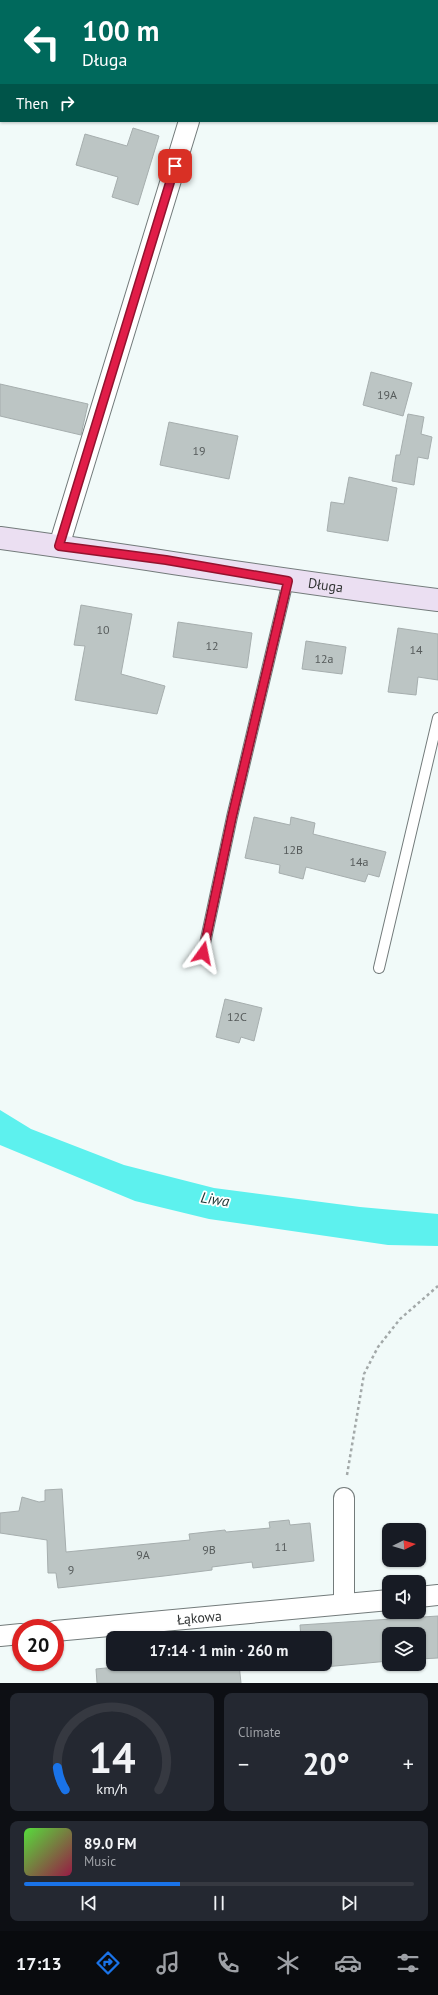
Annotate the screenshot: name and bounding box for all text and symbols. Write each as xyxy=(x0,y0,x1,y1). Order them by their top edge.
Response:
text: 100 m xyxy=(82,12,159,49)
icon: left xyxy=(16,16,68,68)
text: Długa xyxy=(82,48,127,71)
icon: right xyxy=(56,92,78,114)
text: Then xyxy=(16,94,48,113)
pin xyxy=(158,149,192,183)
icon: arrive xyxy=(164,155,186,177)
house number: 19A xyxy=(377,387,397,402)
house number: 19 xyxy=(192,443,206,458)
street label: Długa xyxy=(307,574,344,596)
house number: 10 xyxy=(96,622,110,637)
house number: 12 xyxy=(205,638,219,653)
house number: 14 xyxy=(409,642,423,657)
house number: 12a xyxy=(314,651,334,666)
house number: 12B xyxy=(283,842,303,857)
house number: 14a xyxy=(349,854,369,869)
position arrow xyxy=(182,932,224,974)
house number: 12C xyxy=(227,1009,247,1024)
water label: Liwa xyxy=(199,1187,231,1211)
north arrow xyxy=(382,1523,426,1567)
map controls xyxy=(382,1523,426,1671)
house number: 11 xyxy=(274,1539,288,1554)
house number: 9B xyxy=(202,1542,216,1557)
house number: 9A xyxy=(136,1547,150,1562)
house number: 9 xyxy=(68,1562,74,1577)
button: sound xyxy=(382,1575,426,1619)
street label: Łąkowa xyxy=(176,1607,223,1629)
speed limit sign: 20 xyxy=(12,1619,64,1671)
button: layers xyxy=(382,1627,426,1671)
text: 17:14 · 1 min · 260 m xyxy=(150,1641,288,1660)
text: Climate xyxy=(238,1724,281,1741)
text: 14 xyxy=(88,1731,136,1784)
text: 20° xyxy=(302,1744,350,1783)
text: − xyxy=(238,1750,249,1778)
text: + xyxy=(403,1750,414,1778)
text: km/h xyxy=(96,1779,128,1798)
text: 89.0 FM xyxy=(84,1834,137,1853)
text: Music xyxy=(84,1853,116,1870)
icon: previous xyxy=(78,1892,100,1914)
icon: pause xyxy=(208,1892,230,1914)
icon: next xyxy=(338,1892,360,1914)
icon: directions xyxy=(94,1949,122,1977)
icon: music xyxy=(154,1949,182,1977)
icon: phone xyxy=(214,1949,242,1977)
icon: climate xyxy=(274,1949,302,1977)
icon: car xyxy=(334,1949,362,1977)
icon: filters xyxy=(394,1949,422,1977)
text: 17:13 xyxy=(16,1952,62,1975)

